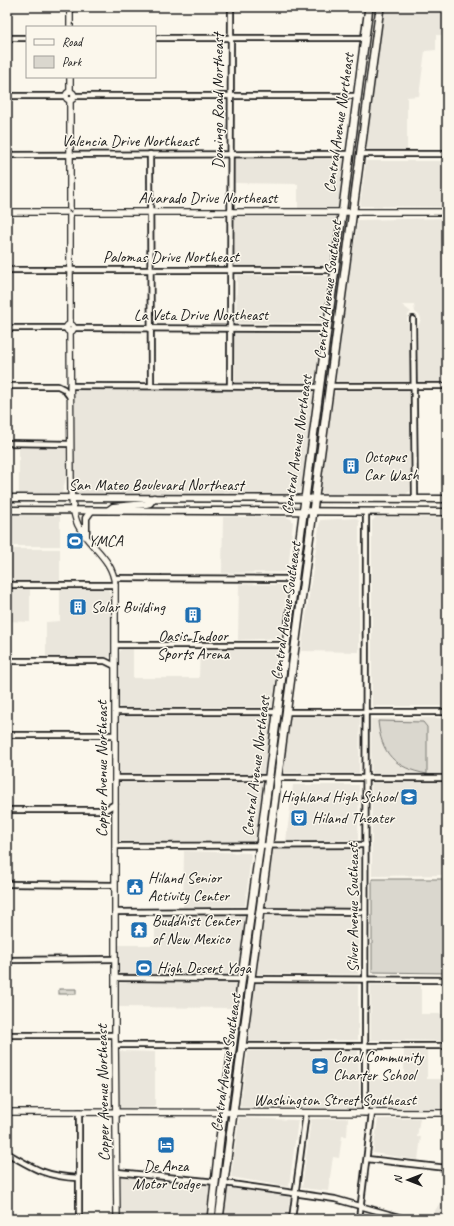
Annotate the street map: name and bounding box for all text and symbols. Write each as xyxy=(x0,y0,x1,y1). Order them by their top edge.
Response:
legend xyxy=(26,26,156,78)
street label: Domingo Road Northeast xyxy=(208,30,228,169)
text: Road xyxy=(62,34,84,50)
street label: Central Avenue Northeast xyxy=(319,50,359,194)
text: Park xyxy=(62,54,83,70)
street label: Valencia Drive Northeast xyxy=(61,131,200,151)
street label: Alvarado Drive Northeast xyxy=(139,188,279,208)
street label: Central Avenue Southeast xyxy=(310,218,347,360)
street label: Palomas Drive Northeast xyxy=(103,247,241,267)
street label: La Veta Drive Northeast xyxy=(134,305,270,325)
street label: Central Avenue Northeast xyxy=(277,372,317,516)
place label: Octopus Car Wash xyxy=(364,447,420,485)
building icon: Octopus Car Wash xyxy=(341,456,361,476)
street label: San Mateo Boulevard Northeast xyxy=(68,475,246,495)
sports icon: YMCA xyxy=(65,531,85,551)
place label: YMCA xyxy=(88,531,124,551)
street label: Central Avenue Southeast xyxy=(266,539,306,681)
building icon: Solar Building xyxy=(68,597,88,617)
place label: Solar Building xyxy=(91,597,166,617)
building icon: Oasis Indoor Sports Arena xyxy=(183,605,203,625)
place label: Oasis Indoor Sports Arena xyxy=(157,626,231,664)
street label: Central Avenue Northeast xyxy=(238,693,275,837)
street label: Copper Avenue Northeast xyxy=(92,699,112,837)
place label: Highland High School xyxy=(281,787,399,807)
school or university icon: Highland High School xyxy=(399,787,419,807)
theatre icon: Hiland Theater xyxy=(289,808,309,828)
place label: Hiland Theater xyxy=(312,808,395,828)
street label: Silver Avenue Southeast xyxy=(343,842,363,972)
place label: Hiland Senior Activity Center xyxy=(148,868,230,906)
public building icon: Hiland Senior Activity Center xyxy=(125,877,145,897)
place label: Buddhist Center of New Mexico xyxy=(152,911,241,949)
temple icon: Buddhist Center of New Mexico xyxy=(129,920,149,940)
sports icon: High Desert Yoga xyxy=(134,958,154,978)
place label: High Desert Yoga xyxy=(157,958,252,978)
street label: Central Avenue Southeast xyxy=(206,991,246,1133)
street label: Copper Avenue Northeast xyxy=(92,1023,114,1162)
place label: Coral Community Charter School xyxy=(333,1047,425,1085)
school or university icon: Coral Community Charter School xyxy=(310,1056,330,1076)
street label: Washington Street Southeast xyxy=(254,1090,418,1110)
hotel icon: De Anza Motor Lodge xyxy=(156,1135,176,1155)
place label: De Anza Motor Lodge xyxy=(132,1156,201,1194)
north arrow xyxy=(388,1160,428,1200)
text: N xyxy=(391,1174,405,1183)

